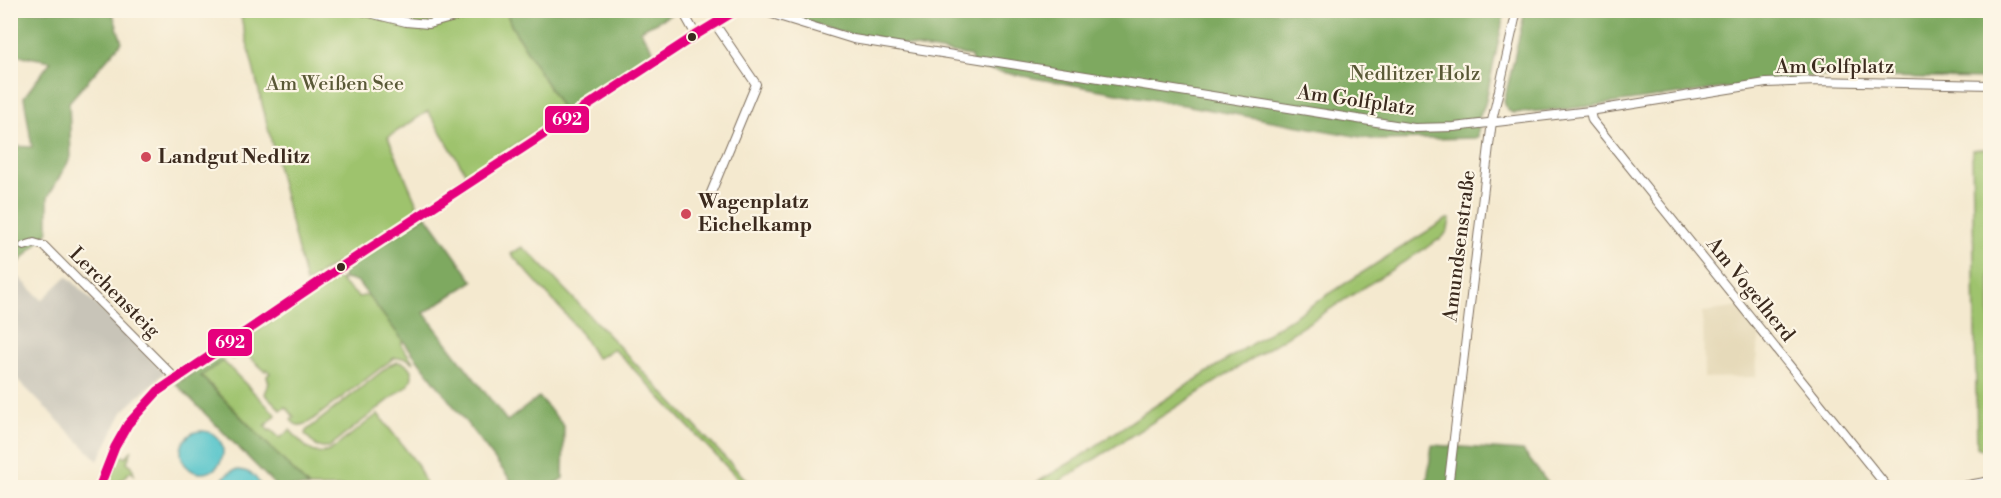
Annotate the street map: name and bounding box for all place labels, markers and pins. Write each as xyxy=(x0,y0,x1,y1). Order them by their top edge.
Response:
unlabelled marker xyxy=(686,31,698,43)
place label: Landgut Nedlitz xyxy=(158,145,310,170)
marker: Landgut Nedlitz xyxy=(139,150,153,164)
place label: Wagenplatz Eichelkamp xyxy=(697,190,812,238)
marker: Wagenplatz Eichelkamp xyxy=(679,207,693,221)
unlabelled marker xyxy=(335,261,347,273)

